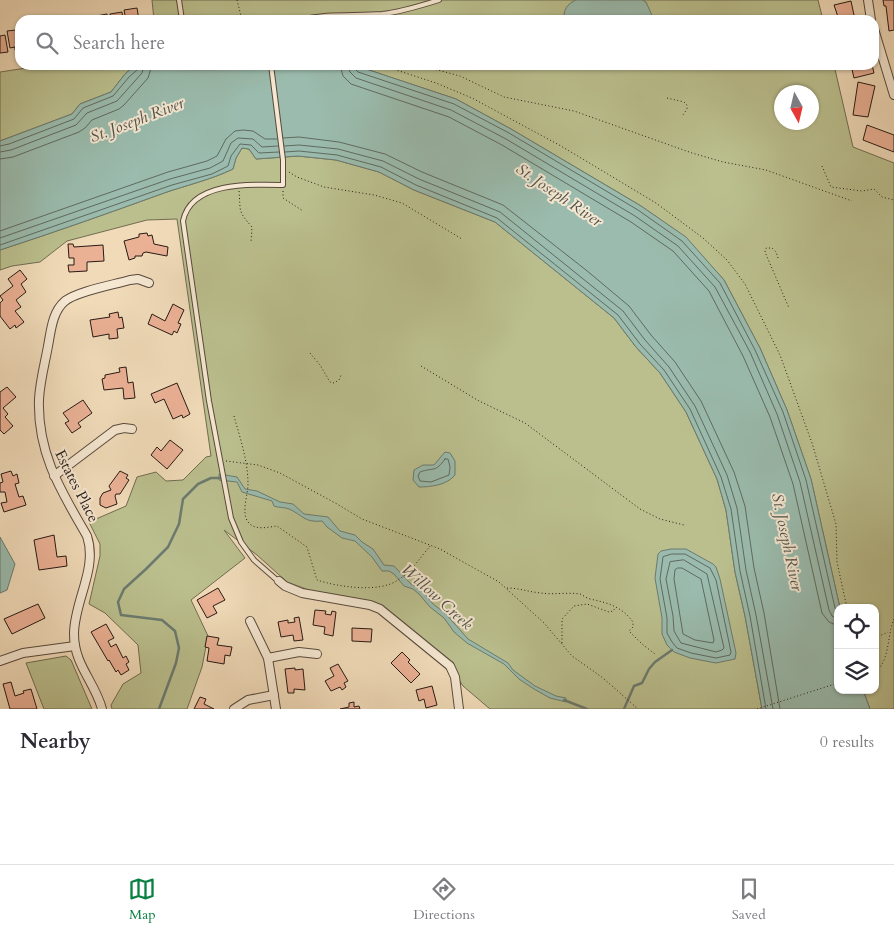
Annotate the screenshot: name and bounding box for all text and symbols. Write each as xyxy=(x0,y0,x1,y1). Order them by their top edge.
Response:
search box xyxy=(15,15,879,70)
icon: search xyxy=(33,29,61,57)
text: Search here xyxy=(73,30,165,56)
north arrow xyxy=(774,85,819,130)
water label: St. Joseph River xyxy=(87,92,188,148)
water label: St. Joseph River xyxy=(512,158,607,232)
street label: Estates Place xyxy=(50,446,104,526)
water label: St. Joseph River xyxy=(766,491,808,594)
water label: Willow Creek xyxy=(396,559,478,635)
map controls xyxy=(834,604,879,694)
button: locate xyxy=(834,604,879,649)
button: layers xyxy=(834,649,879,694)
text: Nearby xyxy=(20,727,91,756)
text: 0 results xyxy=(820,731,874,753)
tab: Map xyxy=(128,875,156,924)
tab: Directions xyxy=(413,875,475,924)
tab: Saved xyxy=(732,875,766,924)

